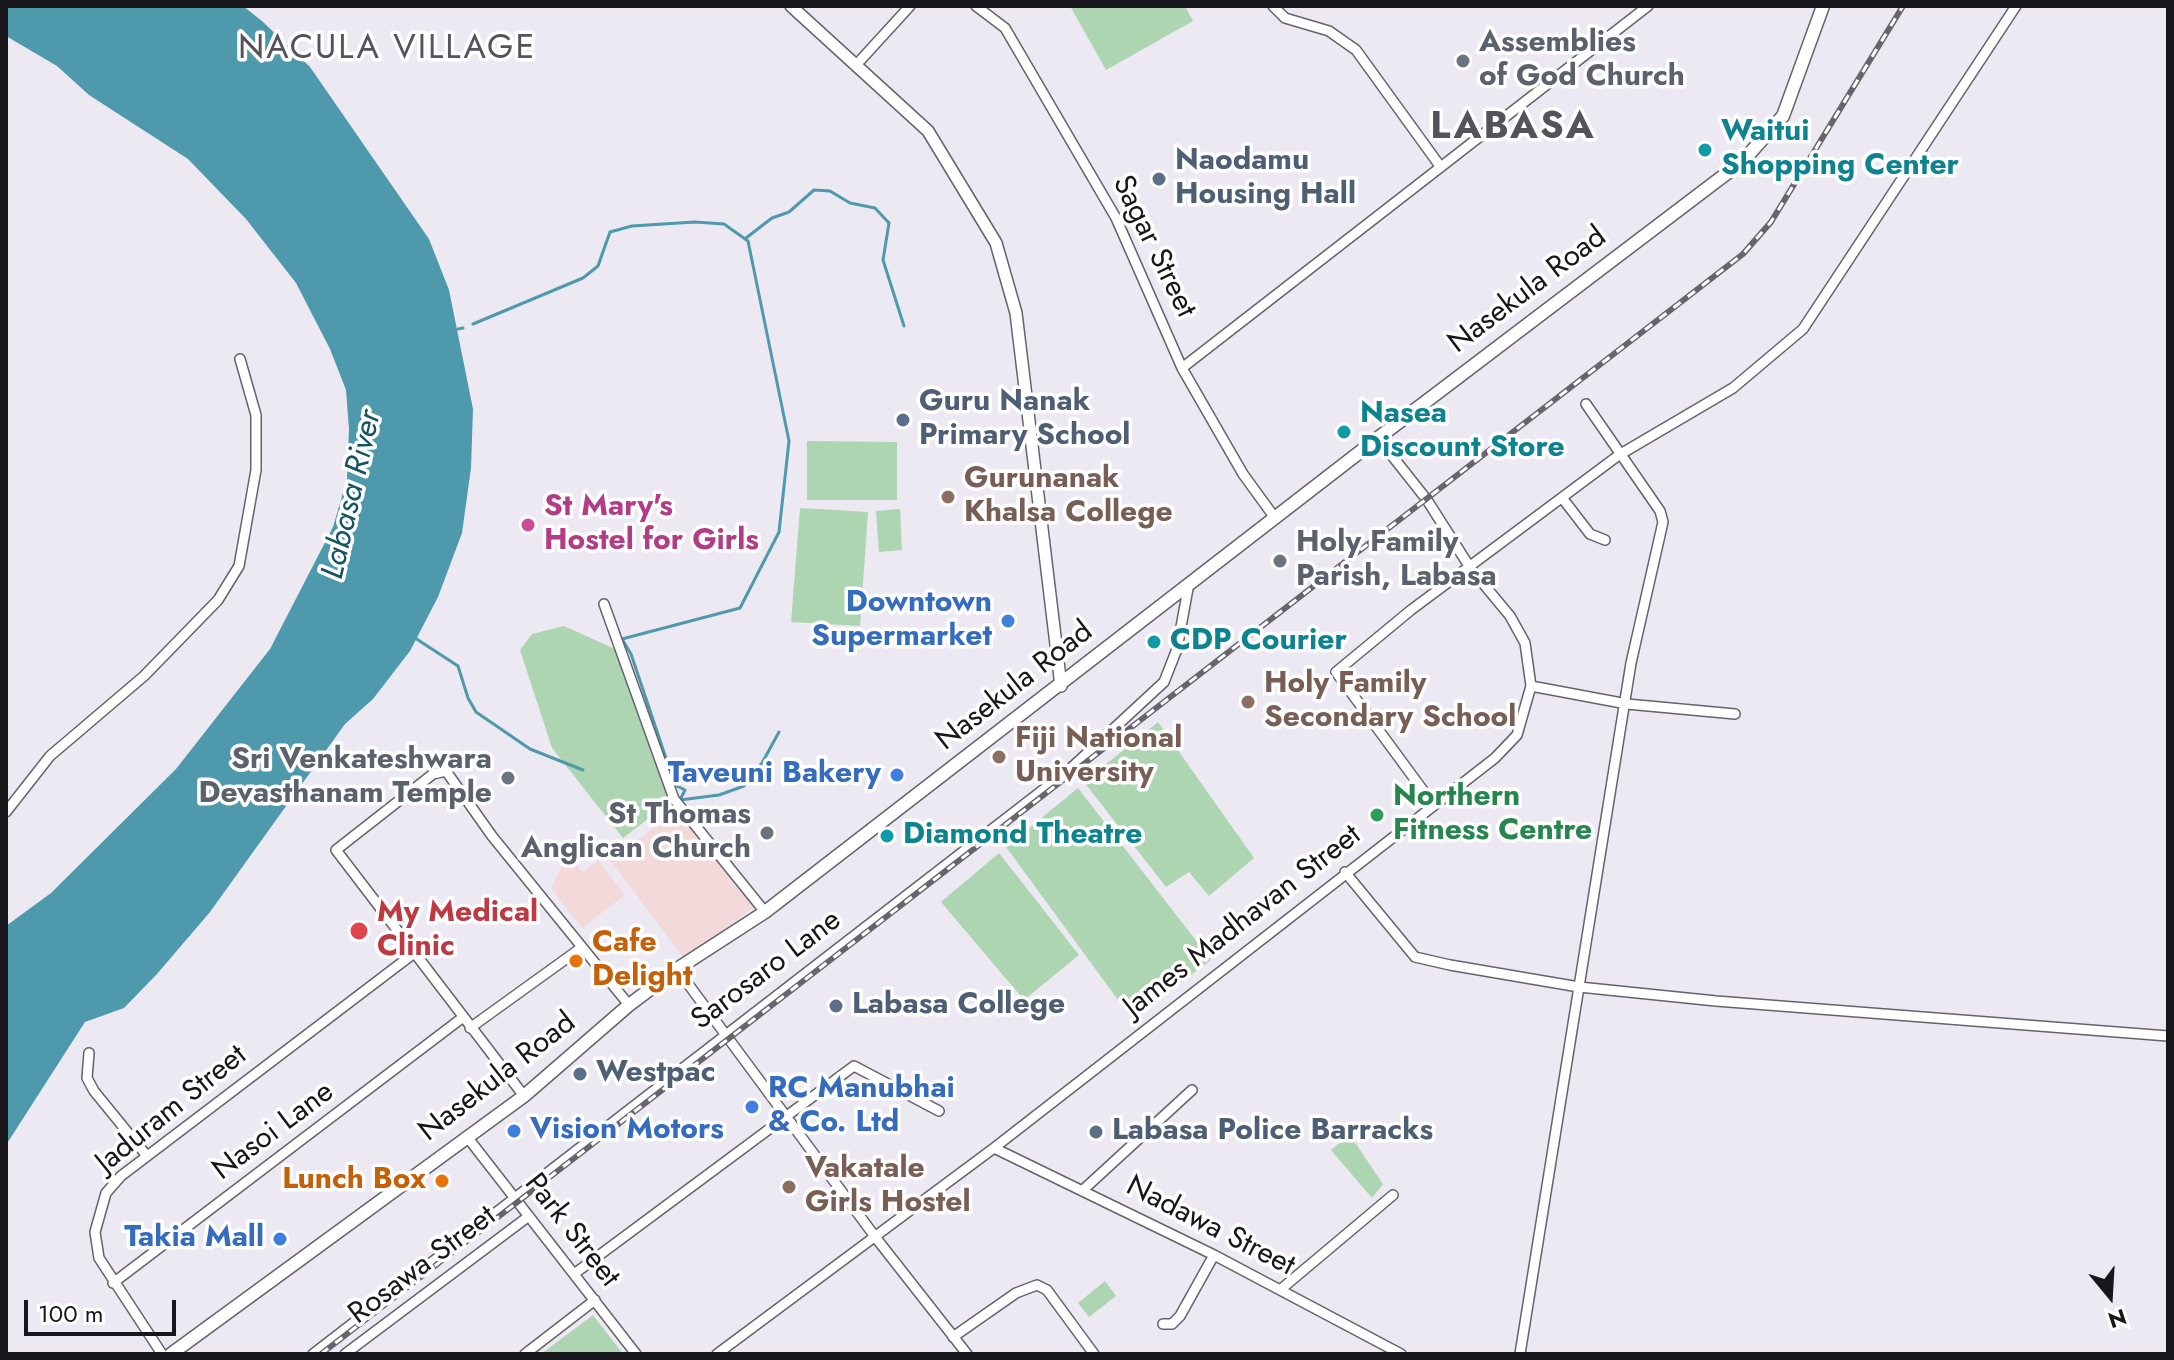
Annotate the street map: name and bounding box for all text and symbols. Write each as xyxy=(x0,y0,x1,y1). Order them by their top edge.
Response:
place label: Assemblies of God Church xyxy=(1479,26,1685,96)
district label: NACULA VILLAGE xyxy=(238,30,536,70)
marker: Assemblies of God Church xyxy=(1454,52,1472,70)
district label: LABASA xyxy=(1430,106,1596,152)
place label: Waitui Shopping Center xyxy=(1721,115,1959,186)
marker: Waitui Shopping Center xyxy=(1696,141,1714,159)
place label: Naodamu Housing Hall xyxy=(1175,144,1356,214)
street label: Sagar Street xyxy=(1103,170,1203,324)
marker: Naodamu Housing Hall xyxy=(1150,170,1168,188)
street label: Nasekula Road xyxy=(1442,220,1614,362)
place label: Guru Nanak Primary School xyxy=(919,385,1130,456)
place label: Nasea Discount Store xyxy=(1360,397,1565,468)
water label: Labasa River xyxy=(315,407,391,583)
marker: Guru Nanak Primary School xyxy=(894,411,912,429)
marker: Nasea Discount Store xyxy=(1335,423,1353,441)
place label: Gurunanak Khalsa College xyxy=(964,462,1173,532)
marker: Gurunanak Khalsa College xyxy=(939,488,957,506)
place label: St Mary's Hostel for Girls xyxy=(544,490,759,560)
marker: St Mary's Hostel for Girls xyxy=(519,516,537,534)
place label: Holy Family Parish, Labasa xyxy=(1296,526,1497,596)
marker: Holy Family Parish, Labasa xyxy=(1271,552,1289,570)
place label: Downtown Supermarket xyxy=(811,586,992,656)
marker: Downtown Supermarket xyxy=(999,612,1017,630)
street label: Nasekula Road xyxy=(929,615,1101,759)
place label: CDP Courier xyxy=(1170,624,1347,660)
marker: CDP Courier xyxy=(1145,633,1163,651)
place label: Holy Family Secondary School xyxy=(1264,667,1516,738)
marker: Holy Family Secondary School xyxy=(1239,693,1257,711)
place label: Fiji National University xyxy=(1015,722,1182,792)
place label: Sri Venkateshwara Devasthanam Temple xyxy=(198,743,492,814)
marker: Fiji National University xyxy=(990,748,1008,766)
place label: Taveuni Bakery xyxy=(668,757,881,793)
marker: Taveuni Bakery xyxy=(888,766,906,784)
marker: Sri Venkateshwara Devasthanam Temple xyxy=(499,769,517,787)
place label: Northern Fitness Centre xyxy=(1393,780,1592,850)
place label: St Thomas Anglican Church xyxy=(521,798,751,868)
marker: Northern Fitness Centre xyxy=(1368,806,1386,824)
place label: Diamond Theatre xyxy=(903,818,1142,854)
street label: James Madhavan Street xyxy=(1117,818,1369,1026)
marker: St Thomas Anglican Church xyxy=(758,824,776,842)
marker: Diamond Theatre xyxy=(878,827,896,845)
place label: My Medical Clinic xyxy=(377,896,538,966)
street label: Sarosaro Lane xyxy=(685,903,849,1039)
marker: My Medical Clinic xyxy=(348,920,370,942)
place label: Cafe Delight xyxy=(592,926,692,996)
marker: Cafe Delight xyxy=(567,952,585,970)
place label: Labasa College xyxy=(852,988,1065,1024)
marker: Labasa College xyxy=(827,997,845,1015)
street label: Nasekula Road xyxy=(412,1006,584,1150)
street label: Jaduram Street xyxy=(89,1038,255,1182)
place label: Westpac xyxy=(596,1056,715,1092)
marker: Westpac xyxy=(571,1065,589,1083)
place label: RC Manubhai & Co. Ltd xyxy=(768,1072,955,1142)
street label: Nasoi Lane xyxy=(206,1075,342,1189)
marker: RC Manubhai & Co. Ltd xyxy=(743,1098,761,1116)
place label: Vision Motors xyxy=(530,1113,724,1149)
place label: Labasa Police Barracks xyxy=(1112,1114,1433,1150)
marker: Vision Motors xyxy=(505,1122,523,1140)
marker: Labasa Police Barracks xyxy=(1087,1123,1105,1141)
place label: Vakatale Girls Hostel xyxy=(805,1152,971,1222)
place label: Lunch Box xyxy=(282,1163,426,1199)
street label: Park Street xyxy=(516,1167,626,1295)
street label: Nadawa Street xyxy=(1120,1169,1300,1285)
marker: Lunch Box xyxy=(433,1172,451,1190)
marker: Vakatale Girls Hostel xyxy=(780,1178,798,1196)
street label: Rosawa Street xyxy=(342,1199,504,1333)
place label: Takia Mall xyxy=(124,1221,264,1257)
marker: Takia Mall xyxy=(271,1230,289,1248)
north arrow xyxy=(2070,1256,2150,1336)
scale bar xyxy=(28,1284,180,1334)
text: 100 m xyxy=(38,1296,104,1331)
text: N xyxy=(2104,1301,2131,1337)

